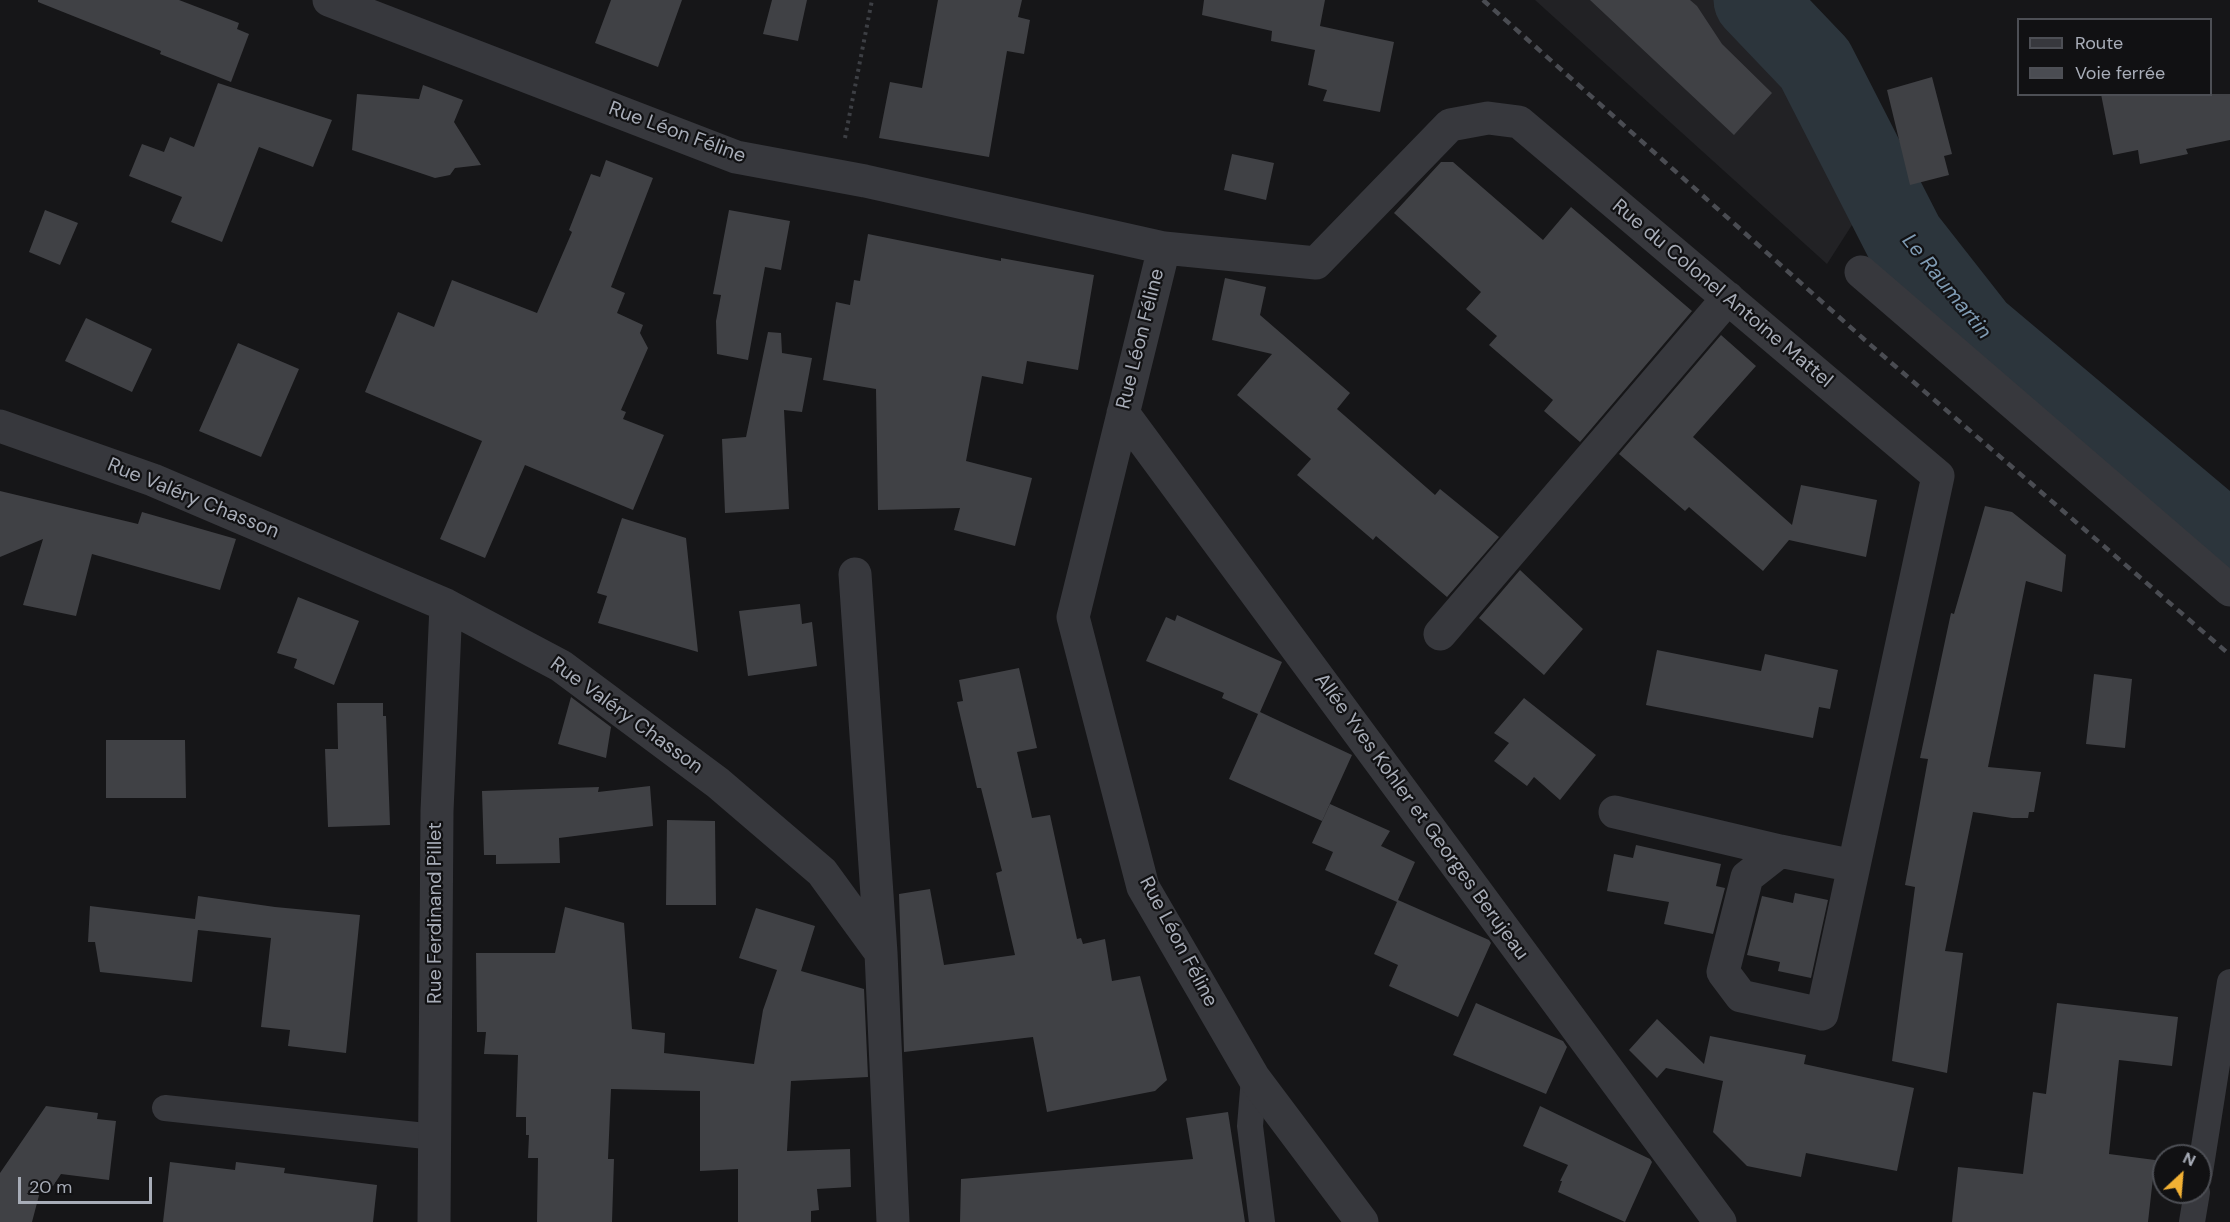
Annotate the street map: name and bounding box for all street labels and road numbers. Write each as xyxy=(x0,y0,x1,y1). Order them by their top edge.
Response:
street label: Rue Léon Féline xyxy=(605,97,749,169)
street label: Rue du Colonel Antoine Mattel xyxy=(1607,195,1837,393)
street label: Rue Léon Féline xyxy=(1112,266,1170,412)
street label: Rue Valéry Chasson xyxy=(104,454,282,544)
street label: Rue Valéry Chasson xyxy=(545,653,707,779)
street label: Allée Yves Kohler et Georges Berujeau xyxy=(1309,669,1533,965)
street label: Rue Ferdinand Pillet xyxy=(424,822,448,1004)
street label: Rue Léon Féline xyxy=(1134,873,1222,1011)

